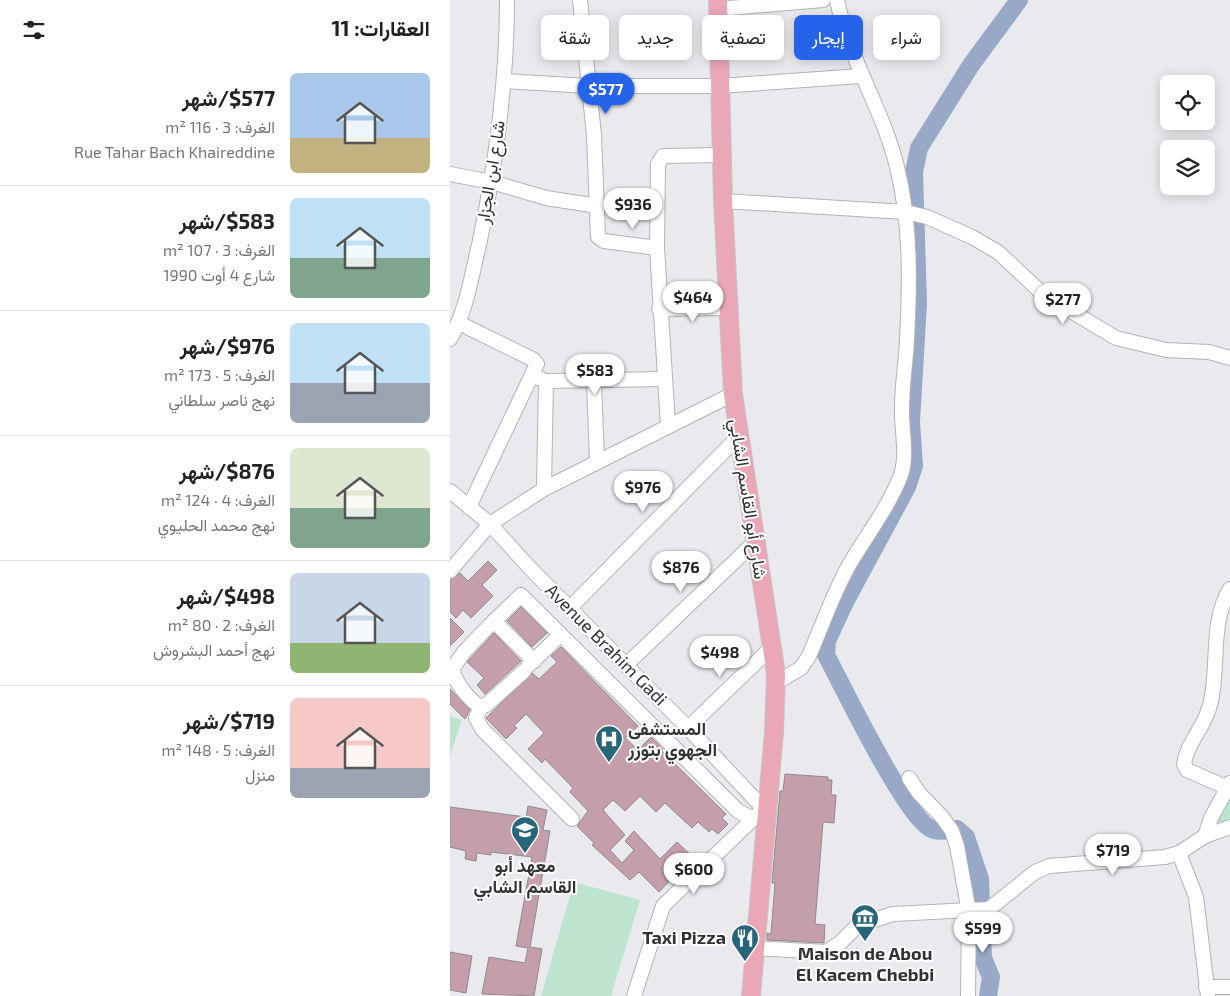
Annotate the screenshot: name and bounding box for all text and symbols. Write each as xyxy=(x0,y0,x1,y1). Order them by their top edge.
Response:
text: العقارات: 11 xyxy=(332,15,430,40)
chip: شقة xyxy=(541,15,609,60)
chip: جديد xyxy=(619,15,692,60)
chip: تصفية xyxy=(702,15,784,60)
chip: إيجار xyxy=(794,15,863,60)
chip: شراء xyxy=(873,15,940,60)
icon: filters xyxy=(20,16,48,44)
pin: $577 xyxy=(576,72,636,115)
map controls xyxy=(1160,75,1215,195)
button: locate xyxy=(1160,75,1215,130)
text: $577 xyxy=(588,79,624,98)
text: $577/شهر xyxy=(182,85,275,110)
icon: home xyxy=(330,93,390,153)
text: الغرف: 3 · 116 m² xyxy=(165,117,275,136)
street label: شارع ابن الجزار xyxy=(471,119,511,226)
button: layers xyxy=(1160,140,1215,195)
text: Rue Tahar Bach Khaireddine xyxy=(74,142,275,161)
pin: $936 xyxy=(603,188,663,230)
text: $936 xyxy=(614,194,652,213)
text: $583/شهر xyxy=(179,208,275,233)
icon: home xyxy=(330,218,390,278)
text: الغرف: 3 · 107 m² xyxy=(163,240,275,259)
text: شارع 4 أوت 1990 xyxy=(163,265,275,284)
pin: $464 xyxy=(663,280,723,323)
pin: $277 xyxy=(1033,282,1093,325)
text: $464 xyxy=(673,287,713,306)
text: $277 xyxy=(1045,289,1081,308)
text: $976/شهر xyxy=(180,333,275,358)
icon: home xyxy=(330,343,390,403)
pin: $583 xyxy=(565,354,625,396)
text: $583 xyxy=(576,360,614,379)
text: الغرف: 5 · 173 m² xyxy=(164,365,275,384)
text: نهج ناصر سلطاني xyxy=(168,390,275,409)
street label: شارع أبو القاسم الشابي xyxy=(720,417,773,581)
text: $876/شهر xyxy=(179,458,275,483)
icon: home xyxy=(330,468,390,528)
pin: $976 xyxy=(613,470,673,513)
text: $976 xyxy=(625,477,661,496)
text: الغرف: 4 · 124 m² xyxy=(161,490,275,509)
text: نهج محمد الحليوي xyxy=(158,515,275,534)
pin: $876 xyxy=(651,550,711,593)
text: $876 xyxy=(662,557,700,576)
street label: Avenue Brahim Gadi xyxy=(541,579,672,710)
text: $498/شهر xyxy=(177,583,275,608)
icon: home xyxy=(330,593,390,653)
text: الغرف: 2 · 80 m² xyxy=(168,615,275,634)
pin: $498 xyxy=(690,636,750,678)
text: نهج أحمد البشروش xyxy=(153,640,275,659)
text: $498 xyxy=(701,642,739,661)
text: $719/شهر xyxy=(183,708,275,733)
place label: المستشفى الجهوي بتوزر xyxy=(627,717,717,765)
icon: home xyxy=(330,718,390,778)
hospital icon: المستشفى الجهوي بتوزر xyxy=(594,724,624,763)
text: الغرف: 5 · 148 m² xyxy=(162,740,275,759)
text: منزل xyxy=(245,765,275,784)
school or university icon: معهد أبو القاسم الشابي xyxy=(510,815,540,854)
pin: $719 xyxy=(1083,834,1143,876)
text: $719 xyxy=(1096,840,1130,859)
pin: $600 xyxy=(664,852,724,895)
place label: معهد أبو القاسم الشابي xyxy=(473,854,577,902)
text: $600 xyxy=(675,859,713,878)
museum icon: Maison de Abou El Kacem Chebbi xyxy=(850,903,880,942)
pin: $599 xyxy=(953,912,1013,954)
text: $599 xyxy=(965,918,1002,937)
restaurant icon: Taxi Pizza xyxy=(730,923,760,962)
place label: Taxi Pizza xyxy=(642,926,726,948)
place label: Maison de Abou El Kacem Chebbi xyxy=(796,942,934,985)

